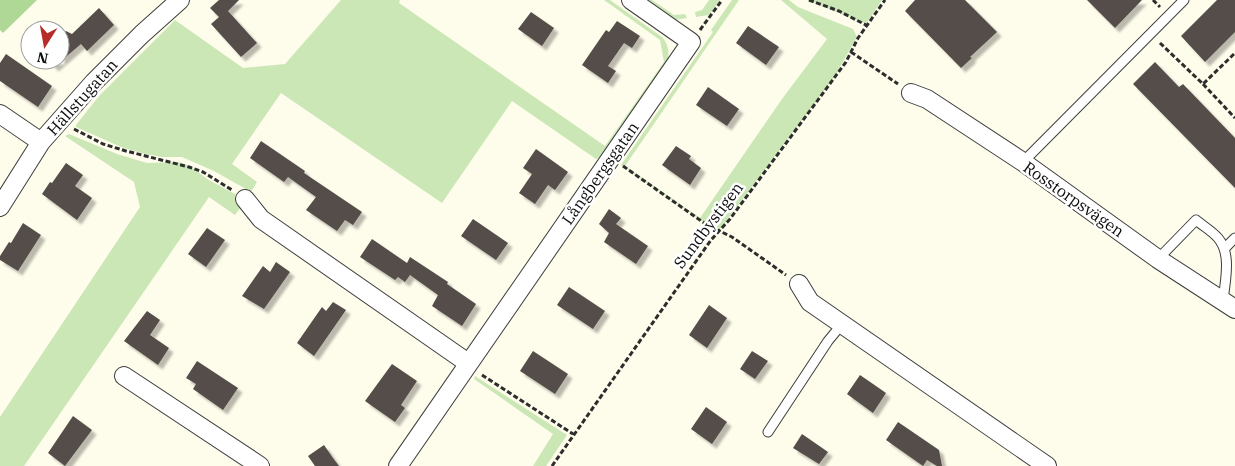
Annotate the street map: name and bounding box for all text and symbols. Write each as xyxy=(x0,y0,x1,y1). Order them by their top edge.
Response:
north arrow xyxy=(20,20,70,70)
text: N xyxy=(35,48,50,68)
street label: Hällstugatan xyxy=(42,55,122,139)
street label: Långbergsgatan xyxy=(557,118,643,228)
street label: Rosstorpsvägen xyxy=(1020,157,1128,241)
street label: Sundbystigen xyxy=(669,178,747,272)

